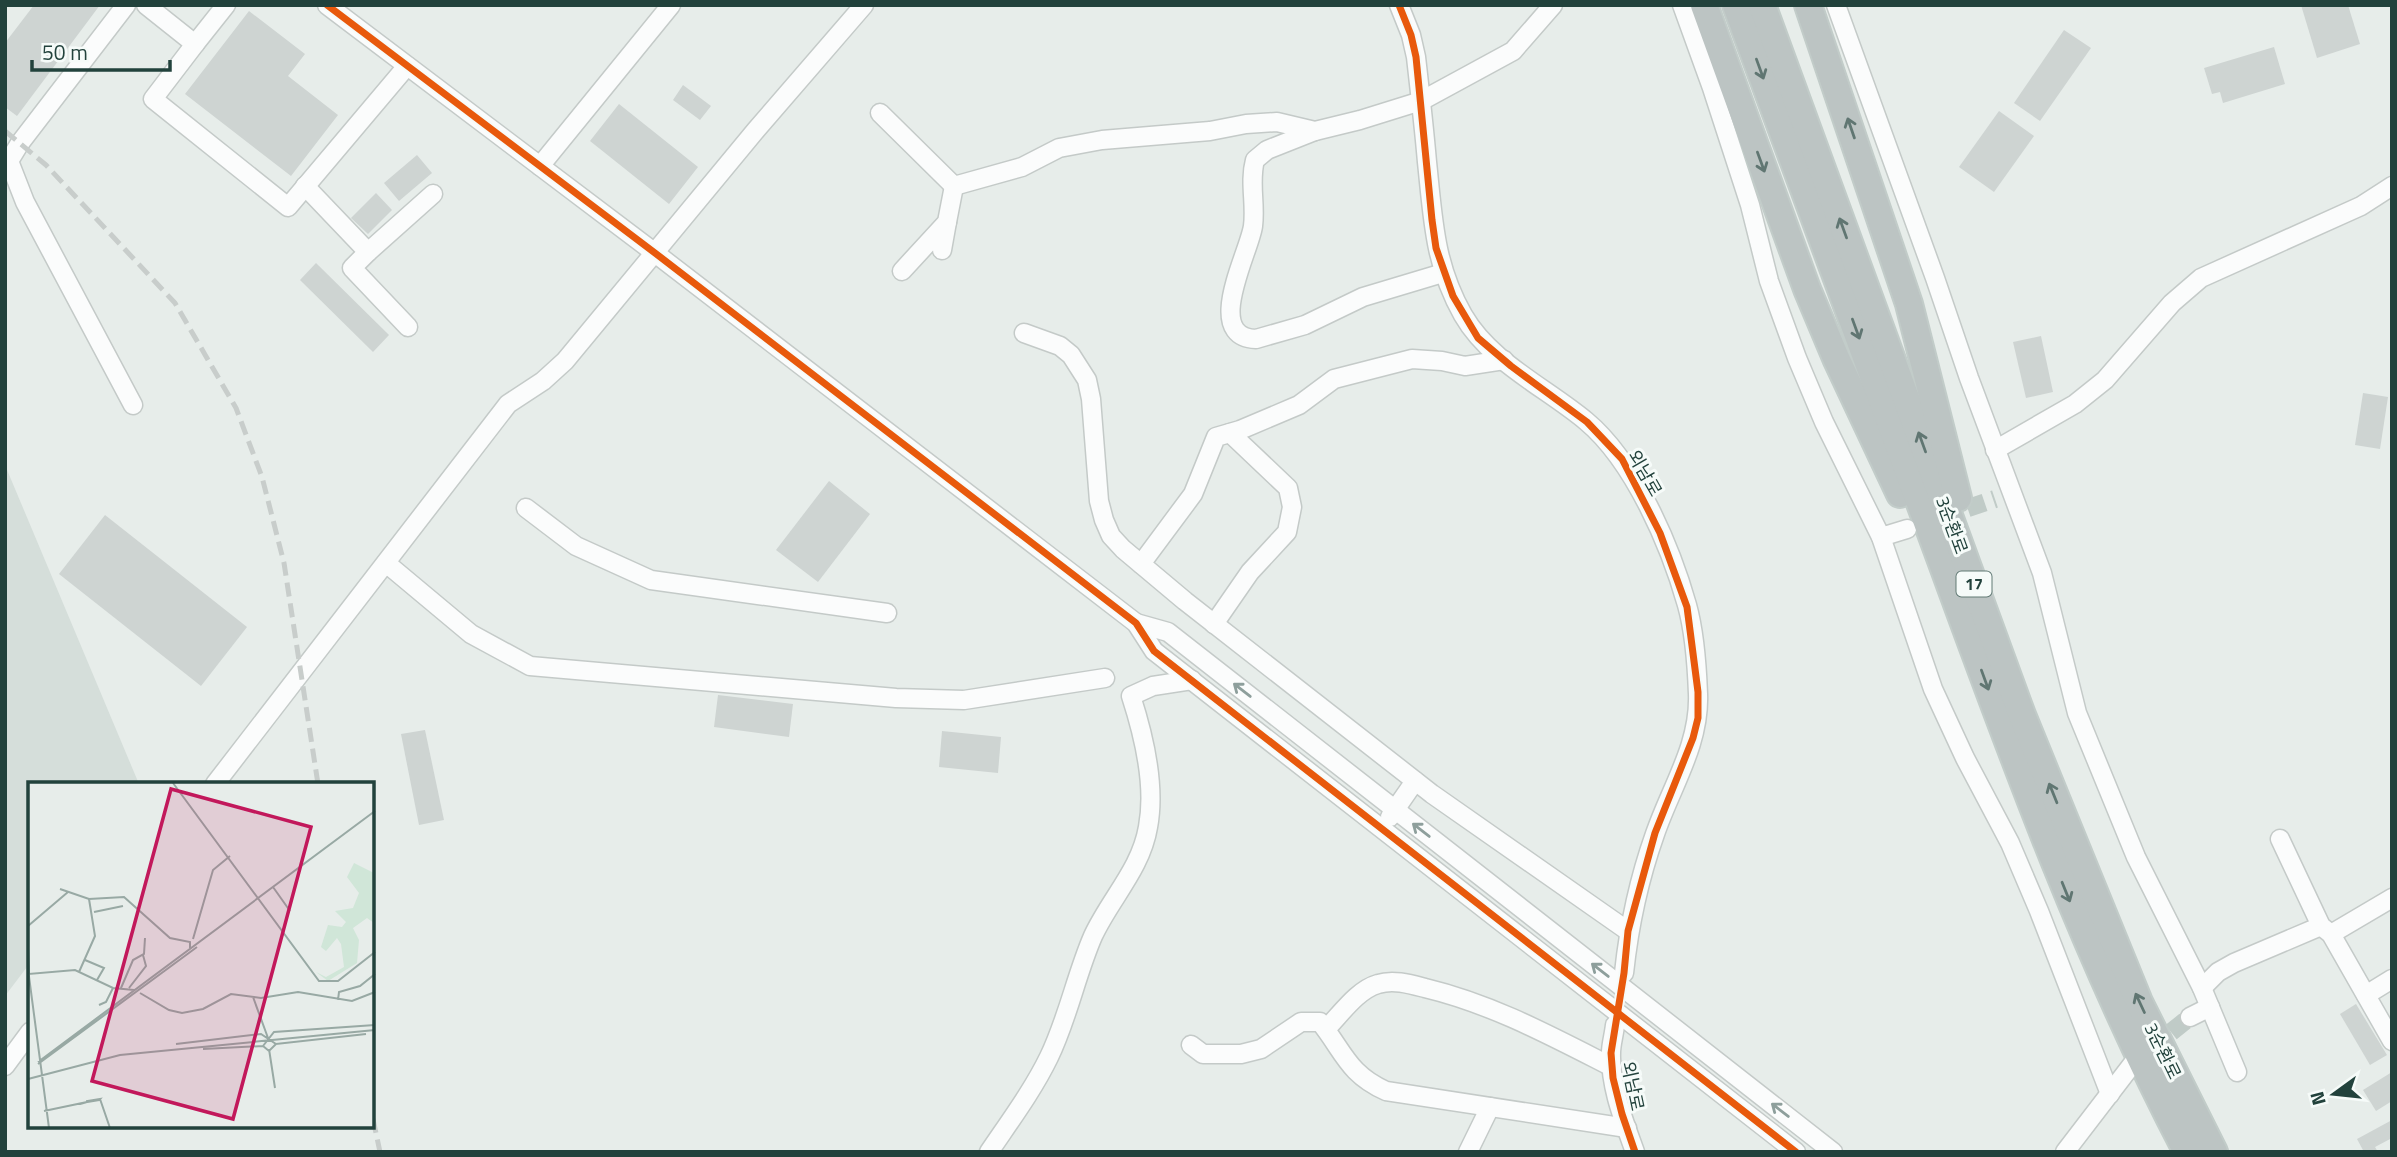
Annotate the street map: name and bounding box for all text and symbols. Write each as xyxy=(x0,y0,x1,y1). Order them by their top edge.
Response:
scale bar xyxy=(32,28,170,72)
text: 50 m xyxy=(42,36,88,68)
one-way arrow xyxy=(1755,58,1767,80)
one-way arrow xyxy=(1844,118,1856,140)
one-way arrow xyxy=(1756,150,1768,172)
one-way arrow xyxy=(1836,218,1849,240)
one-way arrow xyxy=(1851,317,1863,339)
one-way arrow xyxy=(1915,431,1927,453)
street label: 외남로 xyxy=(1621,445,1669,501)
street label: 3순환로 xyxy=(1929,492,1975,558)
road number: 17 xyxy=(1956,572,1992,596)
one-way arrow xyxy=(1979,669,1992,691)
one-way arrow xyxy=(1233,682,1251,697)
inset map xyxy=(28,782,374,1129)
one-way arrow xyxy=(2046,782,2059,804)
one-way arrow xyxy=(1412,822,1431,837)
one-way arrow xyxy=(2061,881,2074,903)
one-way arrow xyxy=(1592,962,1610,977)
one-way arrow xyxy=(2133,993,2146,1014)
street label: 3순환로 xyxy=(2138,1018,2188,1084)
street label: 외남로 xyxy=(1615,1059,1651,1113)
north arrow xyxy=(2299,1059,2369,1129)
text: N xyxy=(2301,1088,2333,1109)
one-way arrow xyxy=(1771,1102,1789,1117)

